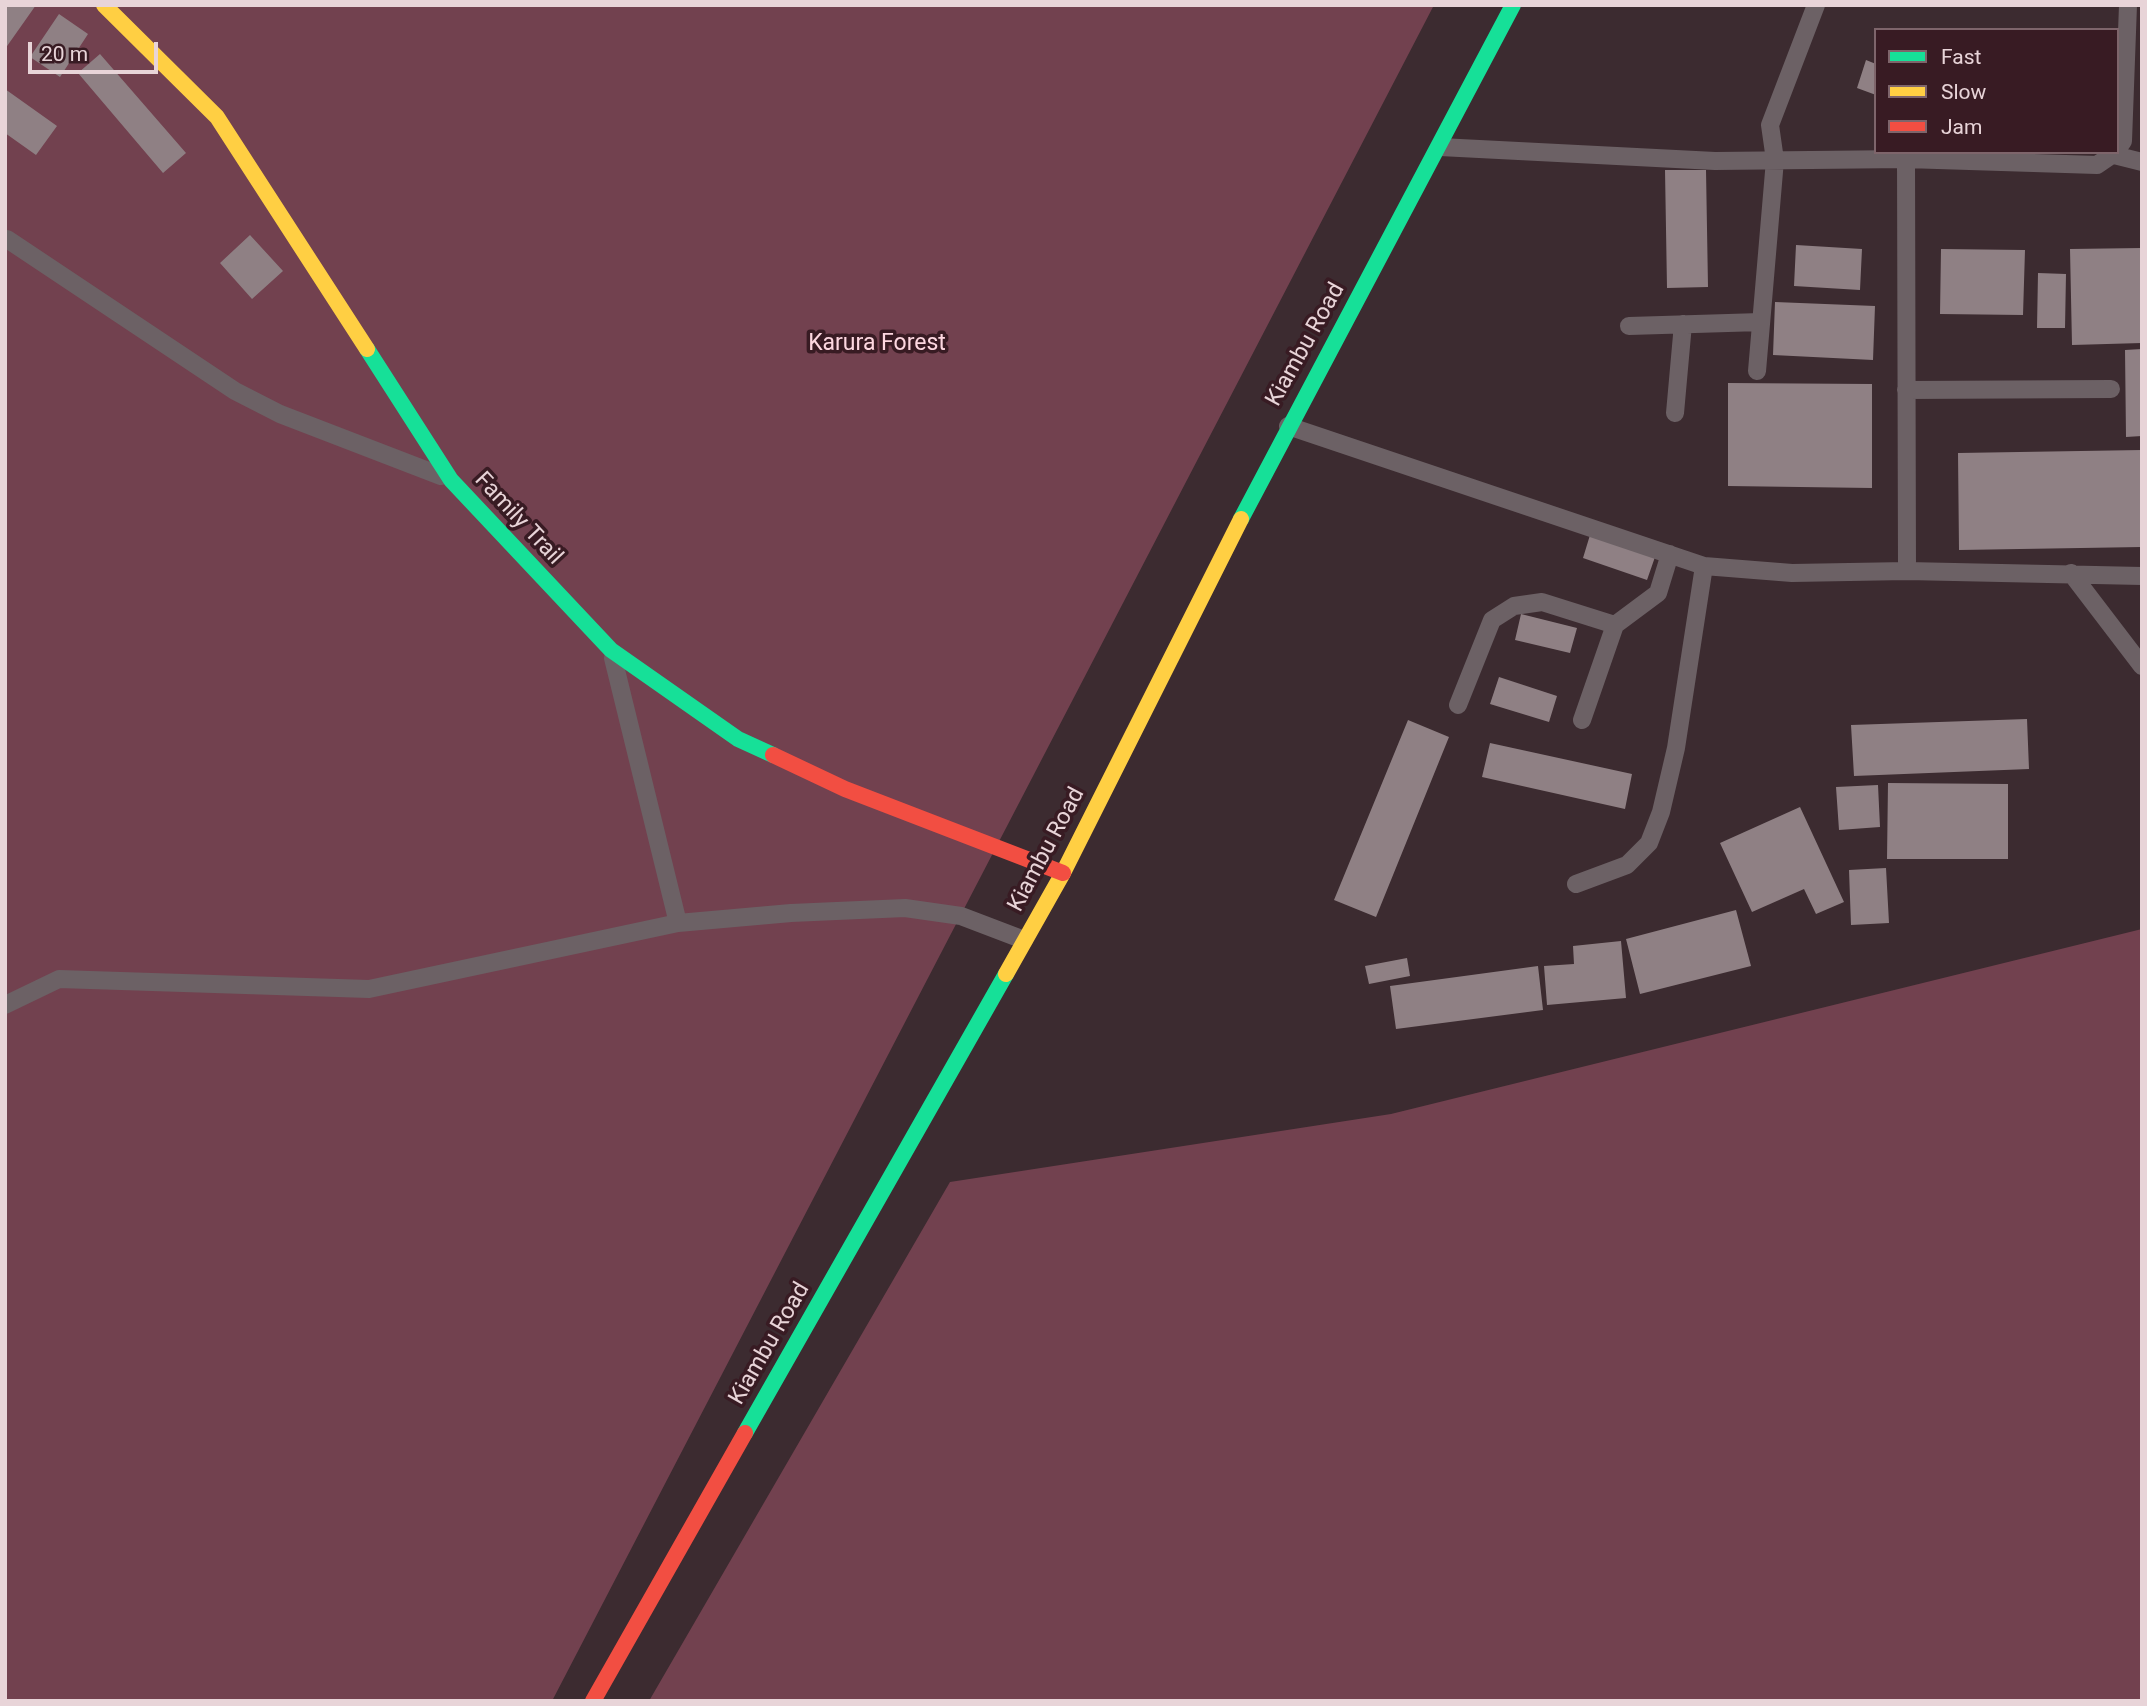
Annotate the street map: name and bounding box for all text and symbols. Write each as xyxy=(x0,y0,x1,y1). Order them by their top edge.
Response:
scale bar xyxy=(32,28,161,72)
legend xyxy=(1874,28,2119,154)
text: 20 m xyxy=(41,42,88,66)
text: Fast xyxy=(1941,45,1981,69)
text: Slow xyxy=(1941,80,1986,104)
text: Jam xyxy=(1941,115,1982,139)
street label: Kiambu Road xyxy=(1261,278,1351,412)
park label: Karura Forest xyxy=(808,330,946,358)
street label: Family Trail xyxy=(468,467,568,571)
street label: Kiambu Road xyxy=(1003,783,1091,917)
street label: Kiambu Road xyxy=(724,1278,816,1410)

